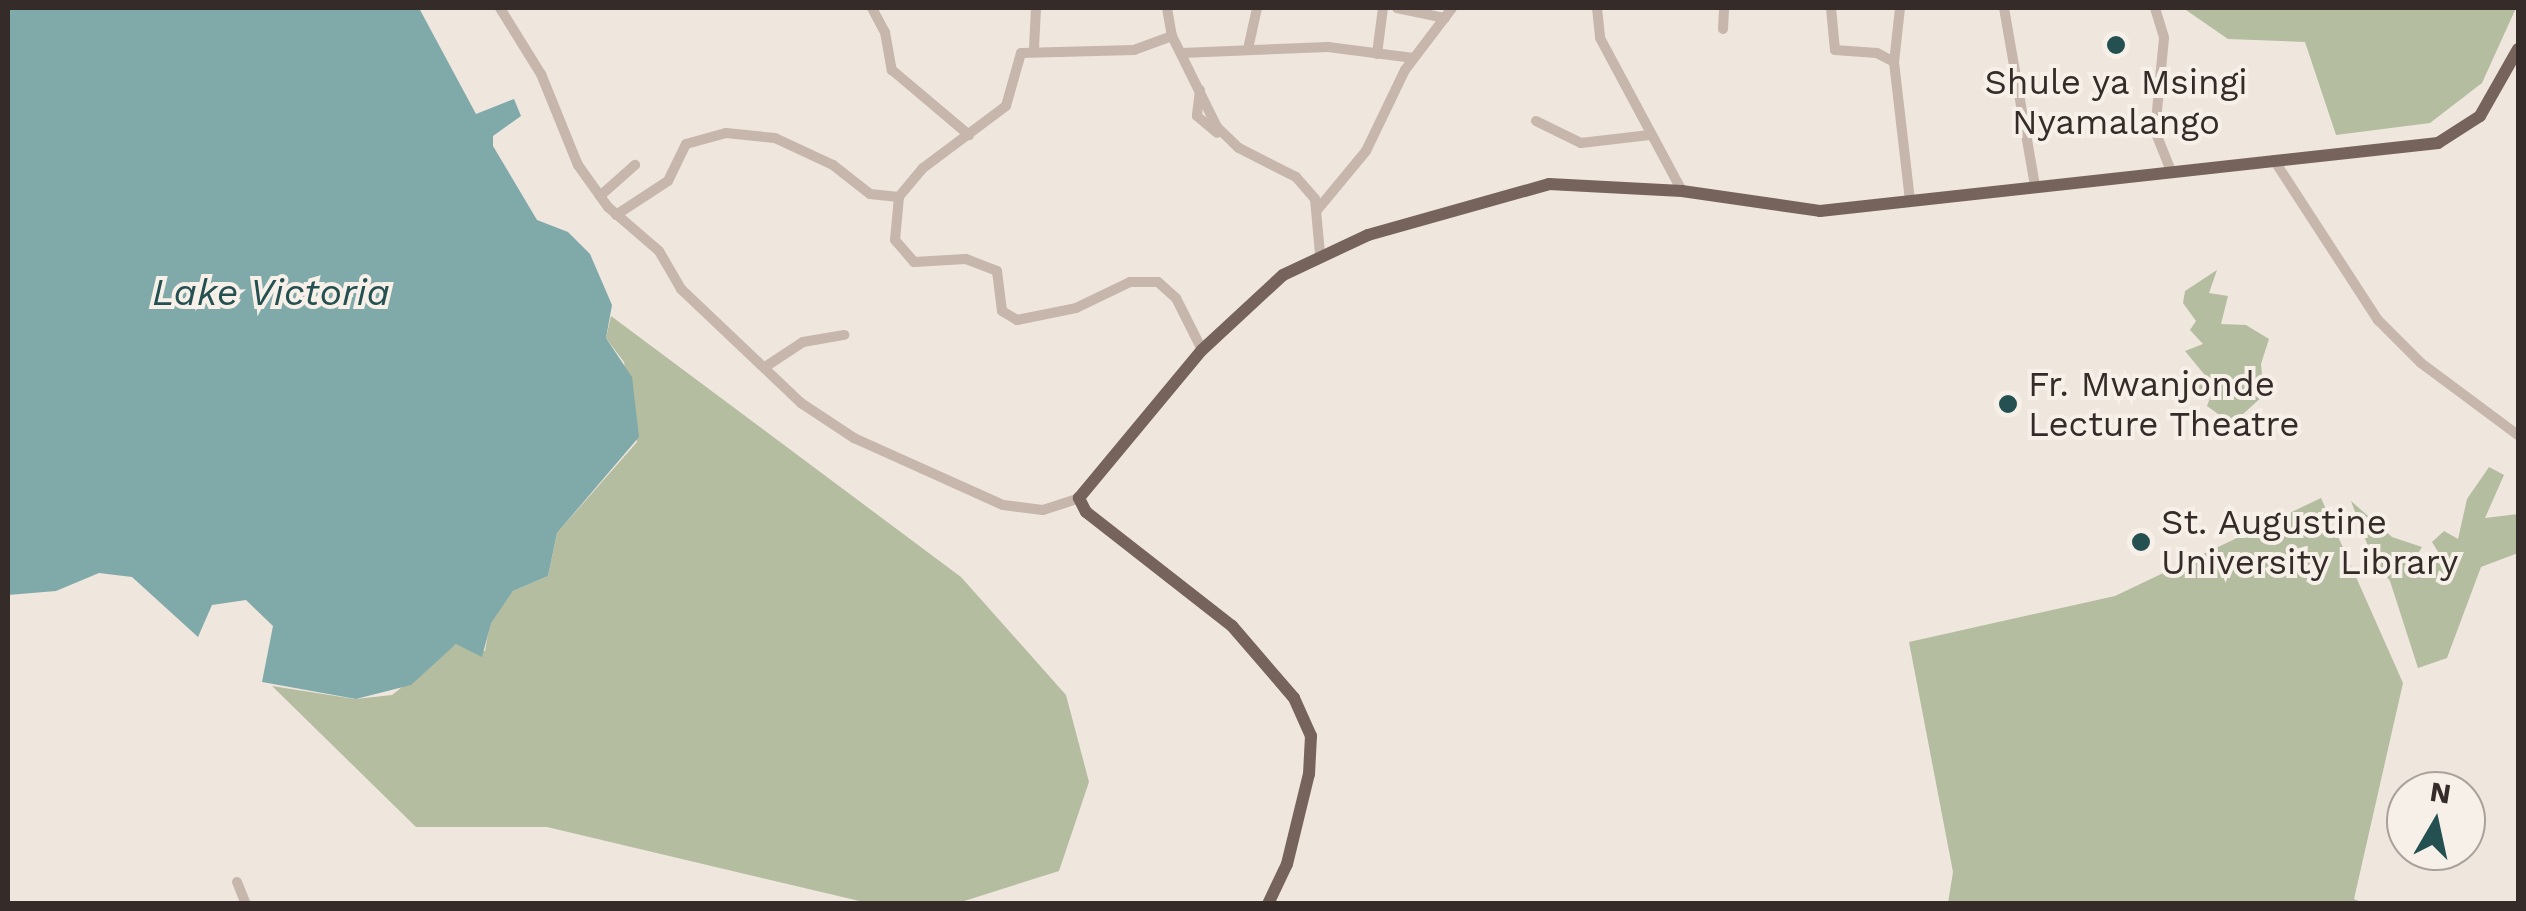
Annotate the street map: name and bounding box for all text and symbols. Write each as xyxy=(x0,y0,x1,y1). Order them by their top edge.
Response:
marker: Shule ya Msingi Nyamalango xyxy=(2105,34,2127,56)
place label: Shule ya Msingi Nyamalango xyxy=(1984,61,2248,143)
water label: Lake Victoria xyxy=(151,270,391,316)
place label: Fr. Mwanjonde Lecture Theatre xyxy=(2028,363,2300,445)
marker: Fr. Mwanjonde Lecture Theatre xyxy=(1997,393,2019,415)
place label: St. Augustine University Library xyxy=(2161,501,2459,583)
marker: St. Augustine University Library xyxy=(2130,531,2152,553)
north arrow xyxy=(2386,771,2486,871)
text: N xyxy=(2428,775,2453,811)

